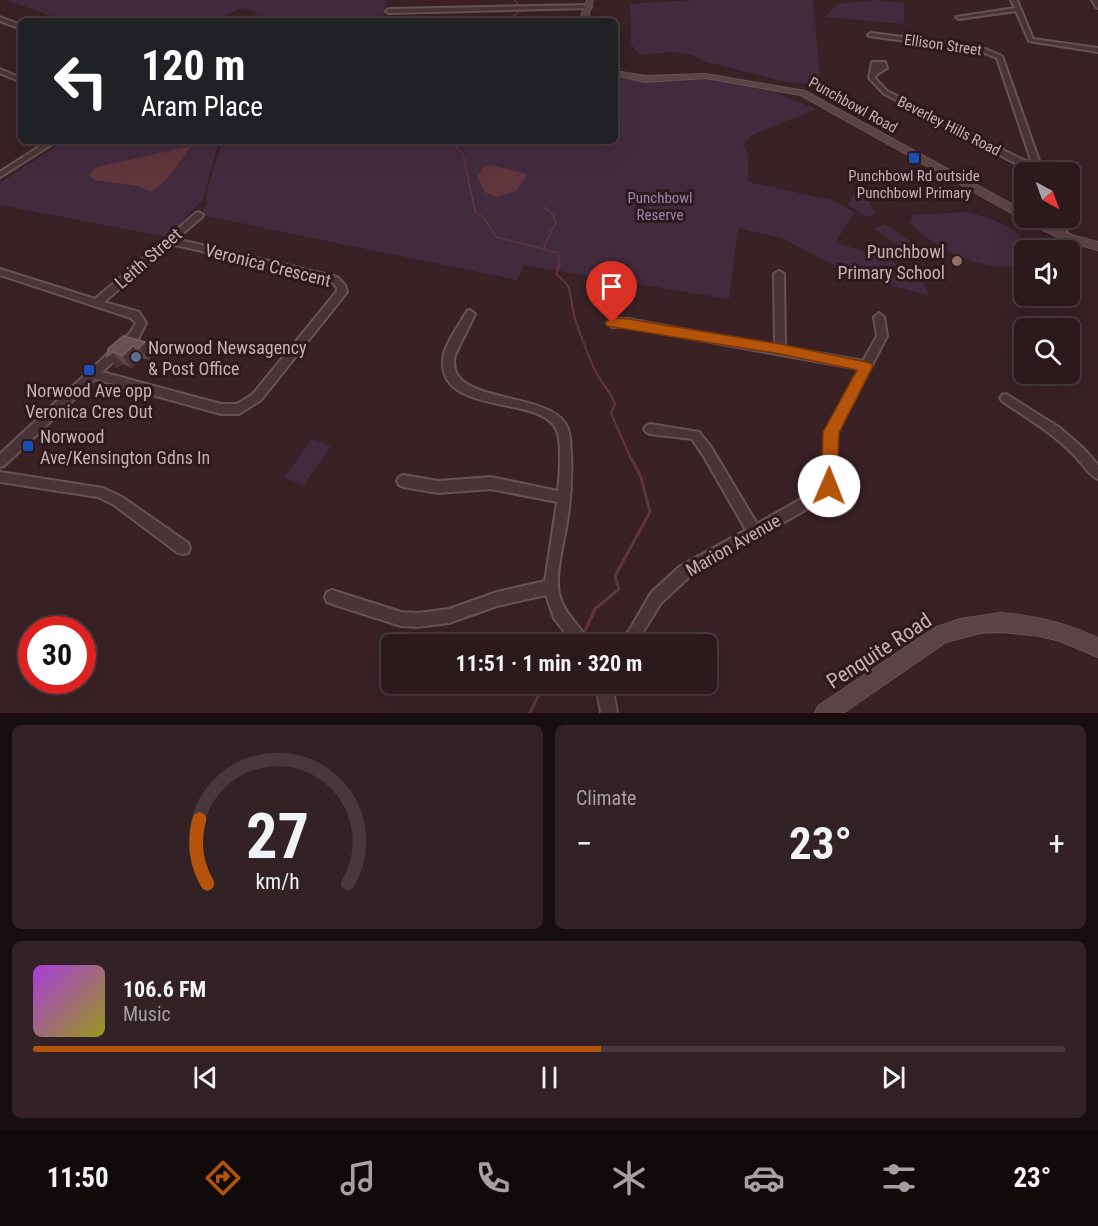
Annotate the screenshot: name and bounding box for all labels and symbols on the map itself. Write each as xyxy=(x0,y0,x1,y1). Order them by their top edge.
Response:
street label: Ellison Street xyxy=(903,31,983,59)
street label: Punchbowl Road xyxy=(805,73,901,137)
street label: Beverley Hills Road xyxy=(895,92,1003,160)
marker: Punchbowl Rd outside Punchbowl Primary xyxy=(907,151,921,165)
north arrow xyxy=(1014,162,1080,228)
place label: Punchbowl Rd outside Punchbowl Primary xyxy=(848,167,980,202)
park label: Punchbowl Reserve xyxy=(627,189,693,224)
street label: Leith Street xyxy=(110,223,186,293)
street label: Veronica Crescent xyxy=(203,239,333,291)
place label: Punchbowl Primary School xyxy=(837,241,945,283)
marker: Punchbowl Primary School xyxy=(950,254,964,268)
pin xyxy=(586,261,637,323)
place label: Norwood Newsagency & Post Office xyxy=(148,337,307,379)
marker: Norwood Newsagency & Post Office xyxy=(129,350,143,364)
marker: Norwood Ave opp Veronica Cres Out xyxy=(82,363,96,377)
place label: Norwood Ave opp Veronica Cres Out xyxy=(25,380,153,422)
place label: Norwood Ave/Kensington Gdns In xyxy=(40,426,210,468)
marker: Norwood Ave/Kensington Gdns In xyxy=(21,439,35,453)
position arrow xyxy=(797,454,861,518)
street label: Marion Avenue xyxy=(682,510,784,580)
street label: Penquite Road xyxy=(822,608,936,694)
speed limit sign: 30 xyxy=(18,616,96,694)

